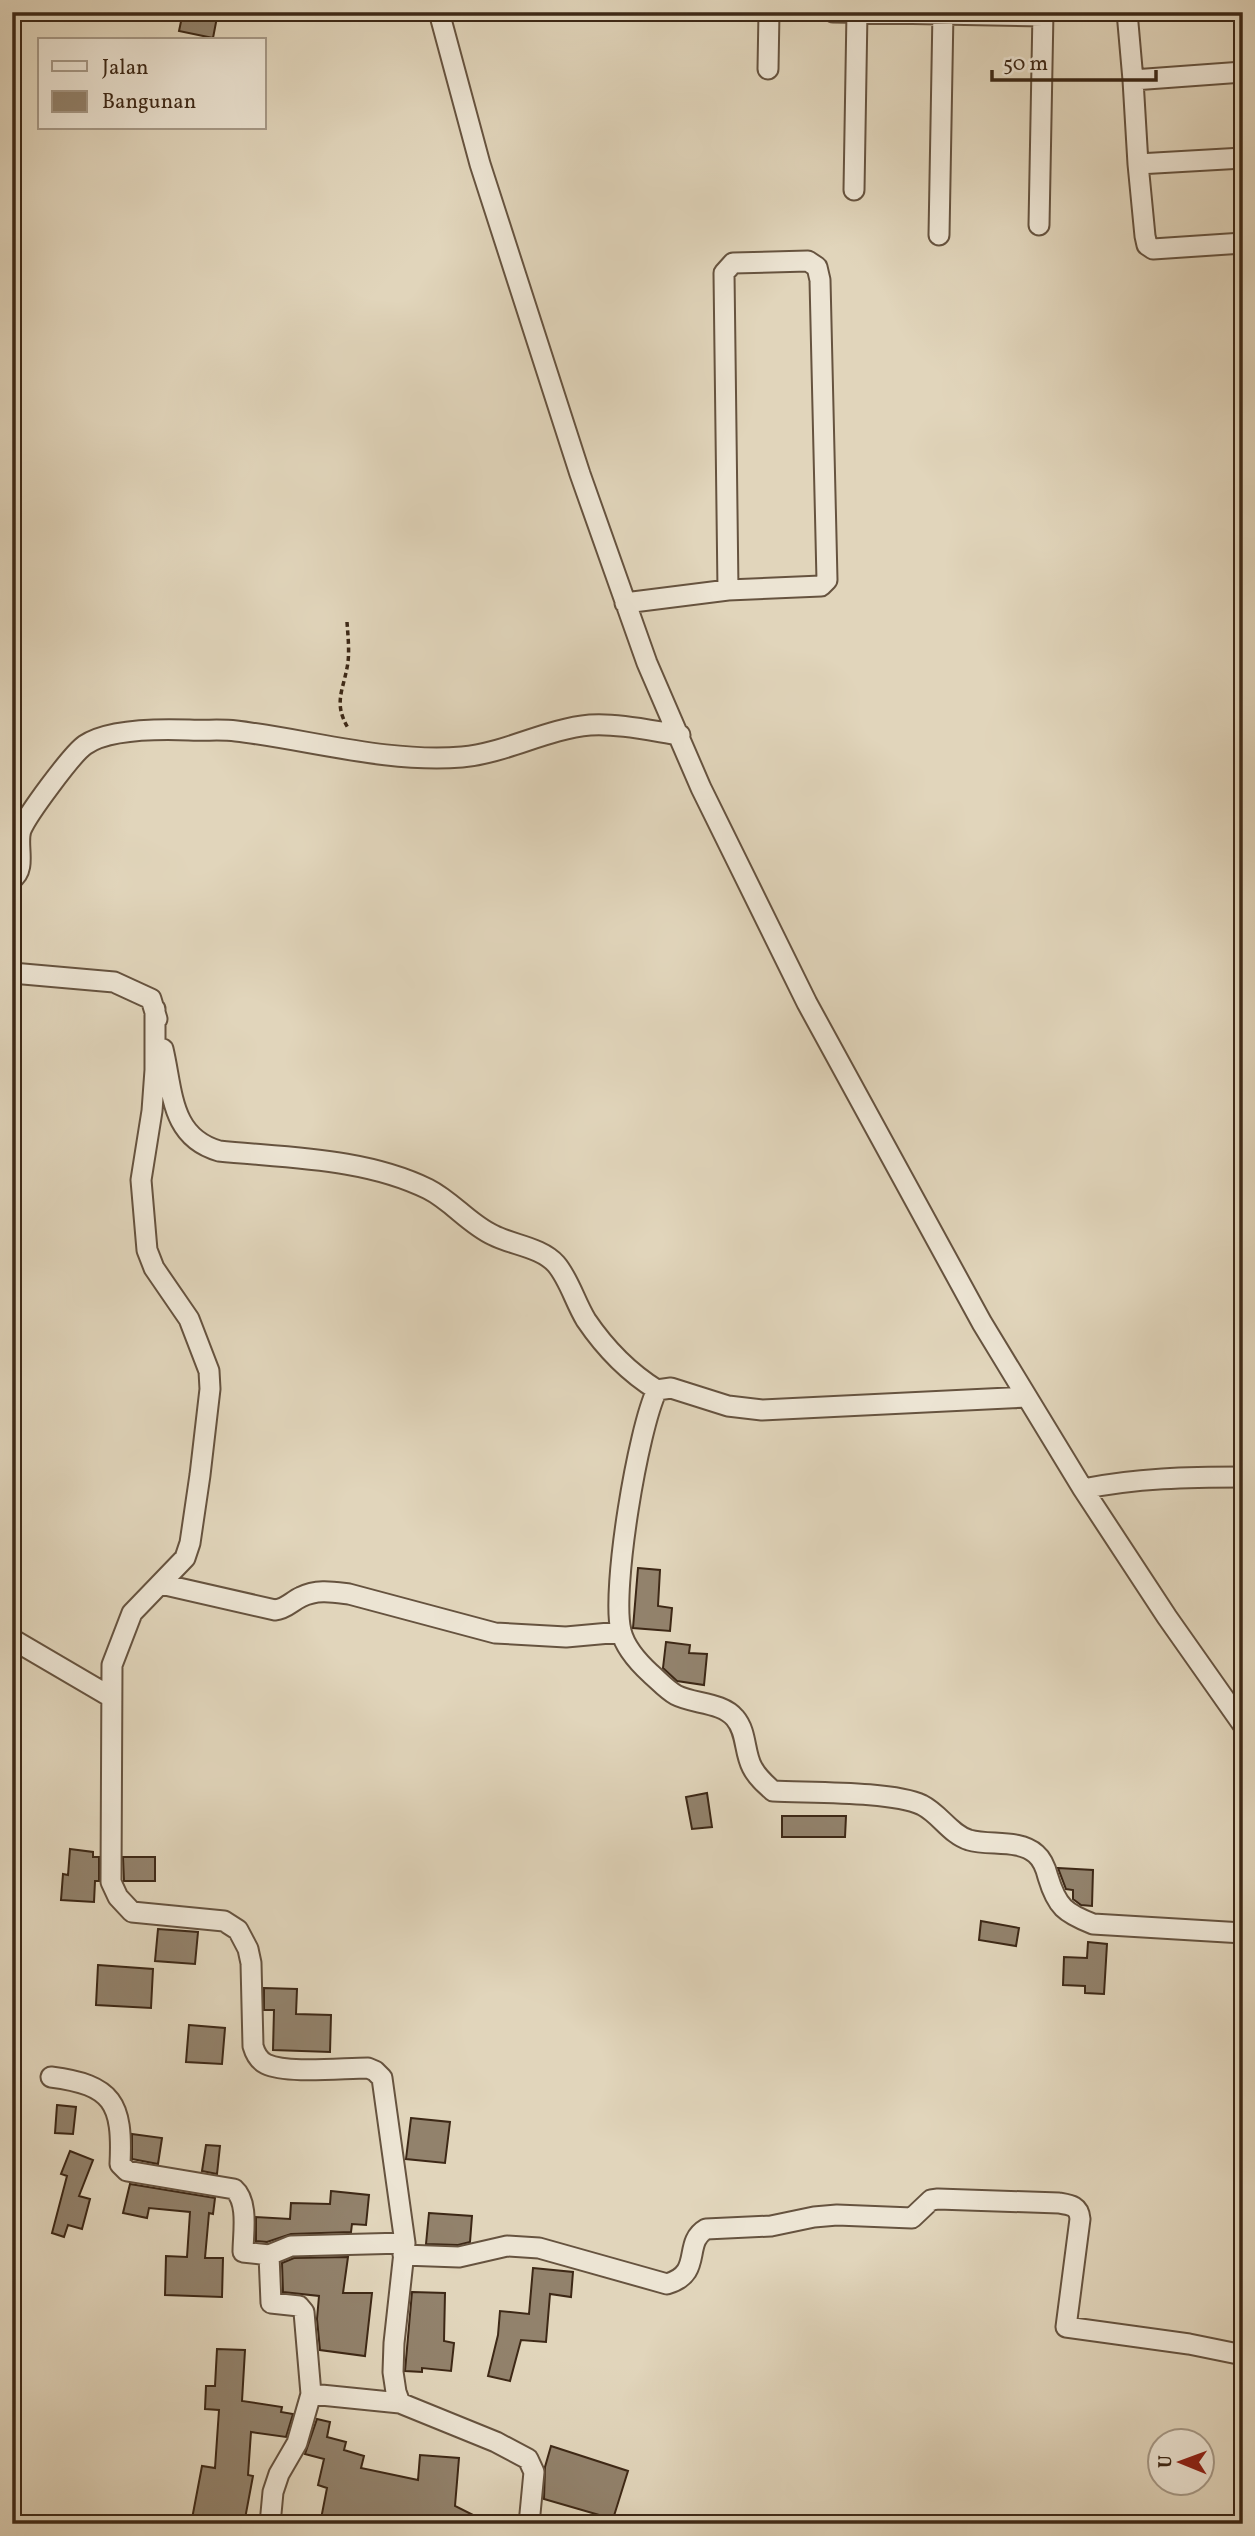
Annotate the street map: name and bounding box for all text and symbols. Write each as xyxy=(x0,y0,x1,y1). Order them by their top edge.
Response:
legend xyxy=(38,38,266,130)
scale bar xyxy=(992,38,1157,82)
text: 50 m xyxy=(1003,50,1048,79)
text: Jalan xyxy=(102,54,149,83)
text: Bangunan xyxy=(102,88,196,117)
north arrow xyxy=(1146,2428,1216,2498)
text: U xyxy=(1153,2455,1179,2468)

